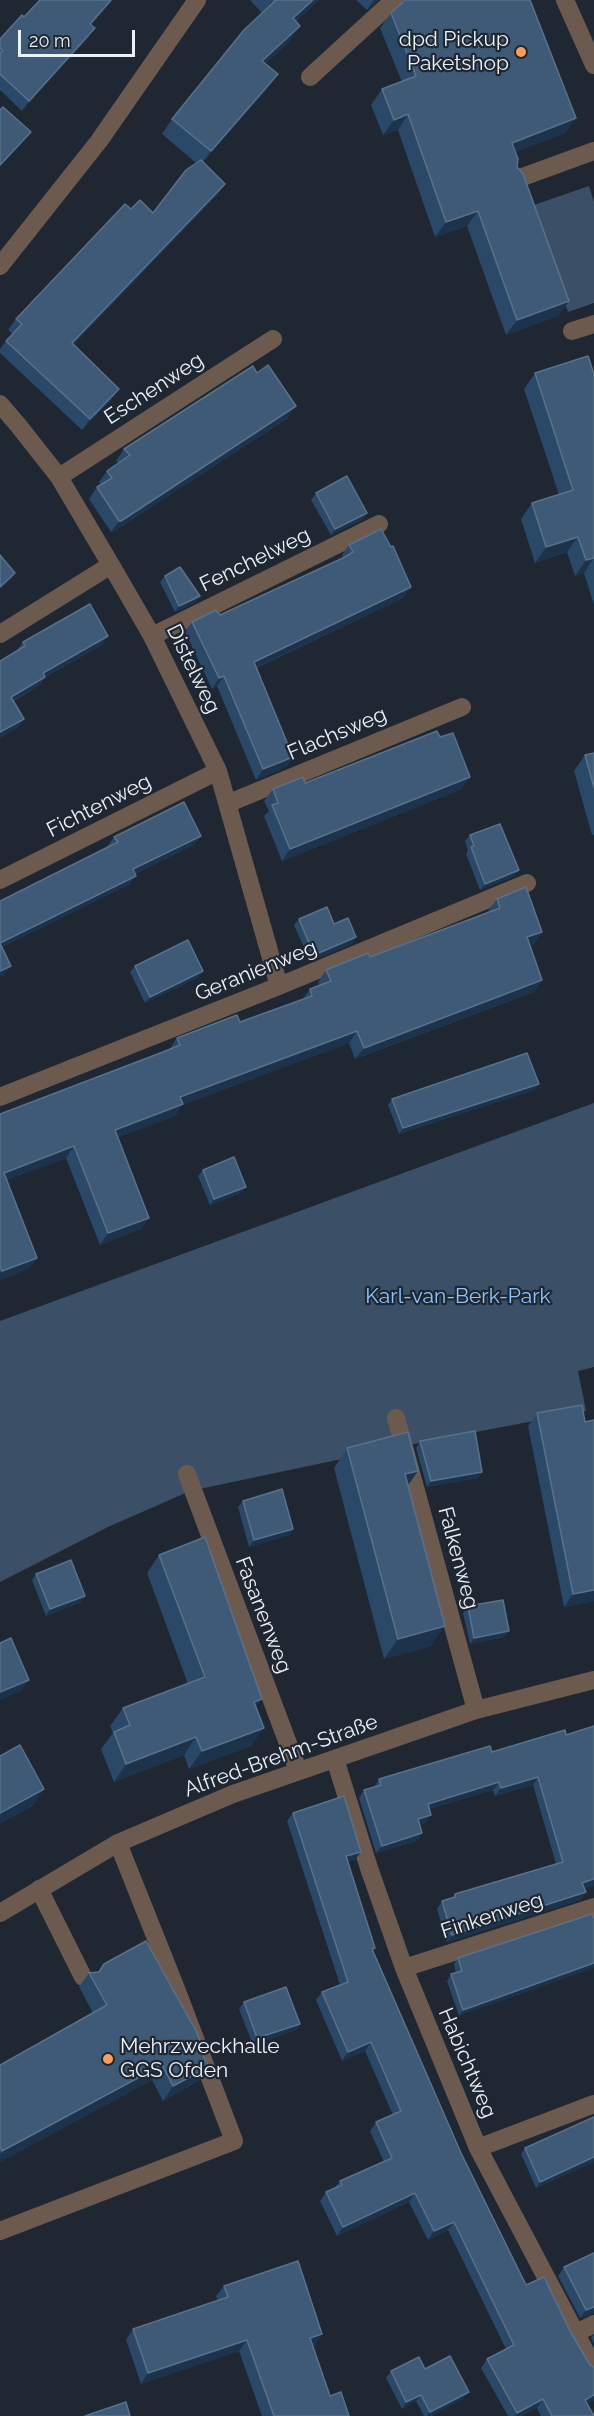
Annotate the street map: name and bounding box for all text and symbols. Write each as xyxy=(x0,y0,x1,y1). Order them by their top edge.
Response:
scale bar xyxy=(21,18,138,56)
place label: dpd Pickup Paketshop xyxy=(399,27,509,77)
text: 20 m xyxy=(29,30,71,51)
marker: dpd Pickup Paketshop xyxy=(514,45,528,59)
street label: Eschenweg xyxy=(100,348,208,430)
street label: Fenchelweg xyxy=(196,522,314,598)
street label: Distelweg xyxy=(161,620,225,718)
street label: Flachsweg xyxy=(284,702,390,766)
street label: Fichtenweg xyxy=(43,769,155,843)
street label: Geranienweg xyxy=(191,935,321,1007)
park label: Karl-van-Berk-Park xyxy=(365,1284,551,1310)
street label: Falkenweg xyxy=(432,1504,484,1612)
street label: Fasanenweg xyxy=(229,1553,297,1677)
street label: Alfred-Brehm-Straße xyxy=(181,1709,381,1803)
street label: Finkenweg xyxy=(438,1888,546,1944)
street label: Habichtweg xyxy=(433,2004,501,2122)
place label: Mehrzweckhalle GGS Ofden xyxy=(120,2034,280,2084)
marker: Mehrzweckhalle GGS Ofden xyxy=(101,2052,115,2066)

